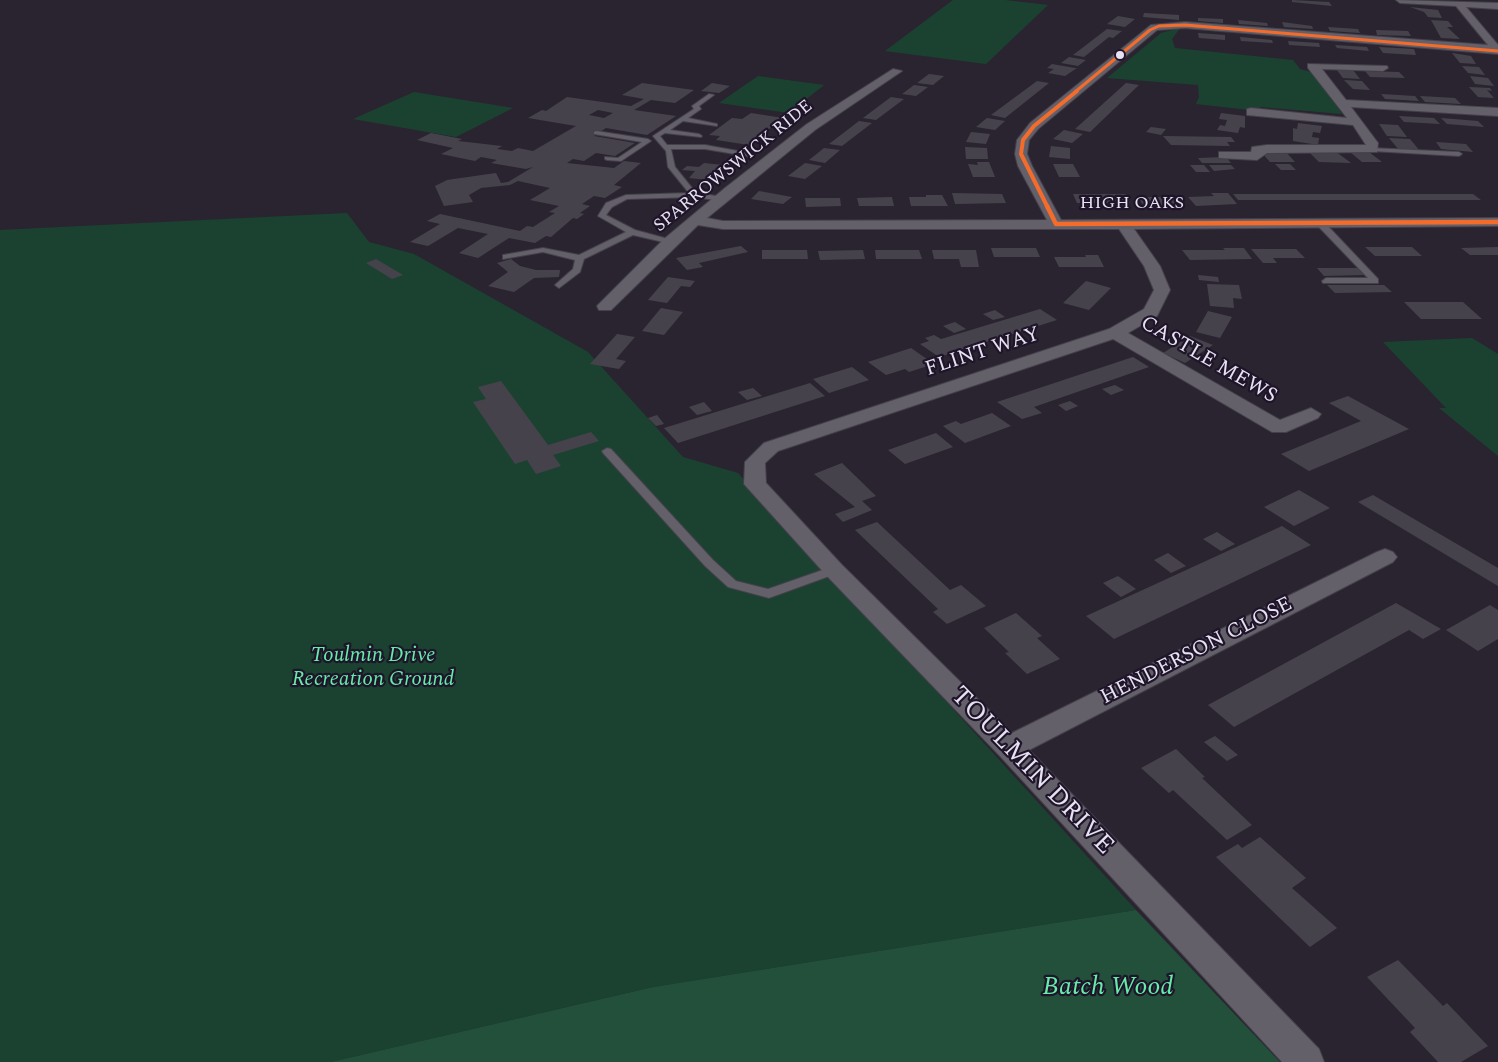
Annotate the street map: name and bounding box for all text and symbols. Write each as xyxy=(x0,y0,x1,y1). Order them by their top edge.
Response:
unlabelled marker xyxy=(1114,49,1126,61)
street label: SPARROWSWICK RIDE xyxy=(650,96,818,238)
street label: HIGH OAKS xyxy=(1080,193,1184,215)
street label: CASTLE MEWS xyxy=(1135,312,1281,410)
street label: FLINT WAY xyxy=(922,323,1044,383)
street label: HENDERSON CLOSE xyxy=(1097,593,1297,711)
park label: Toulmin Drive Recreation Ground xyxy=(292,644,454,694)
street label: TOULMIN DRIVE xyxy=(943,681,1119,863)
park label: Batch Wood xyxy=(1042,973,1174,1005)

